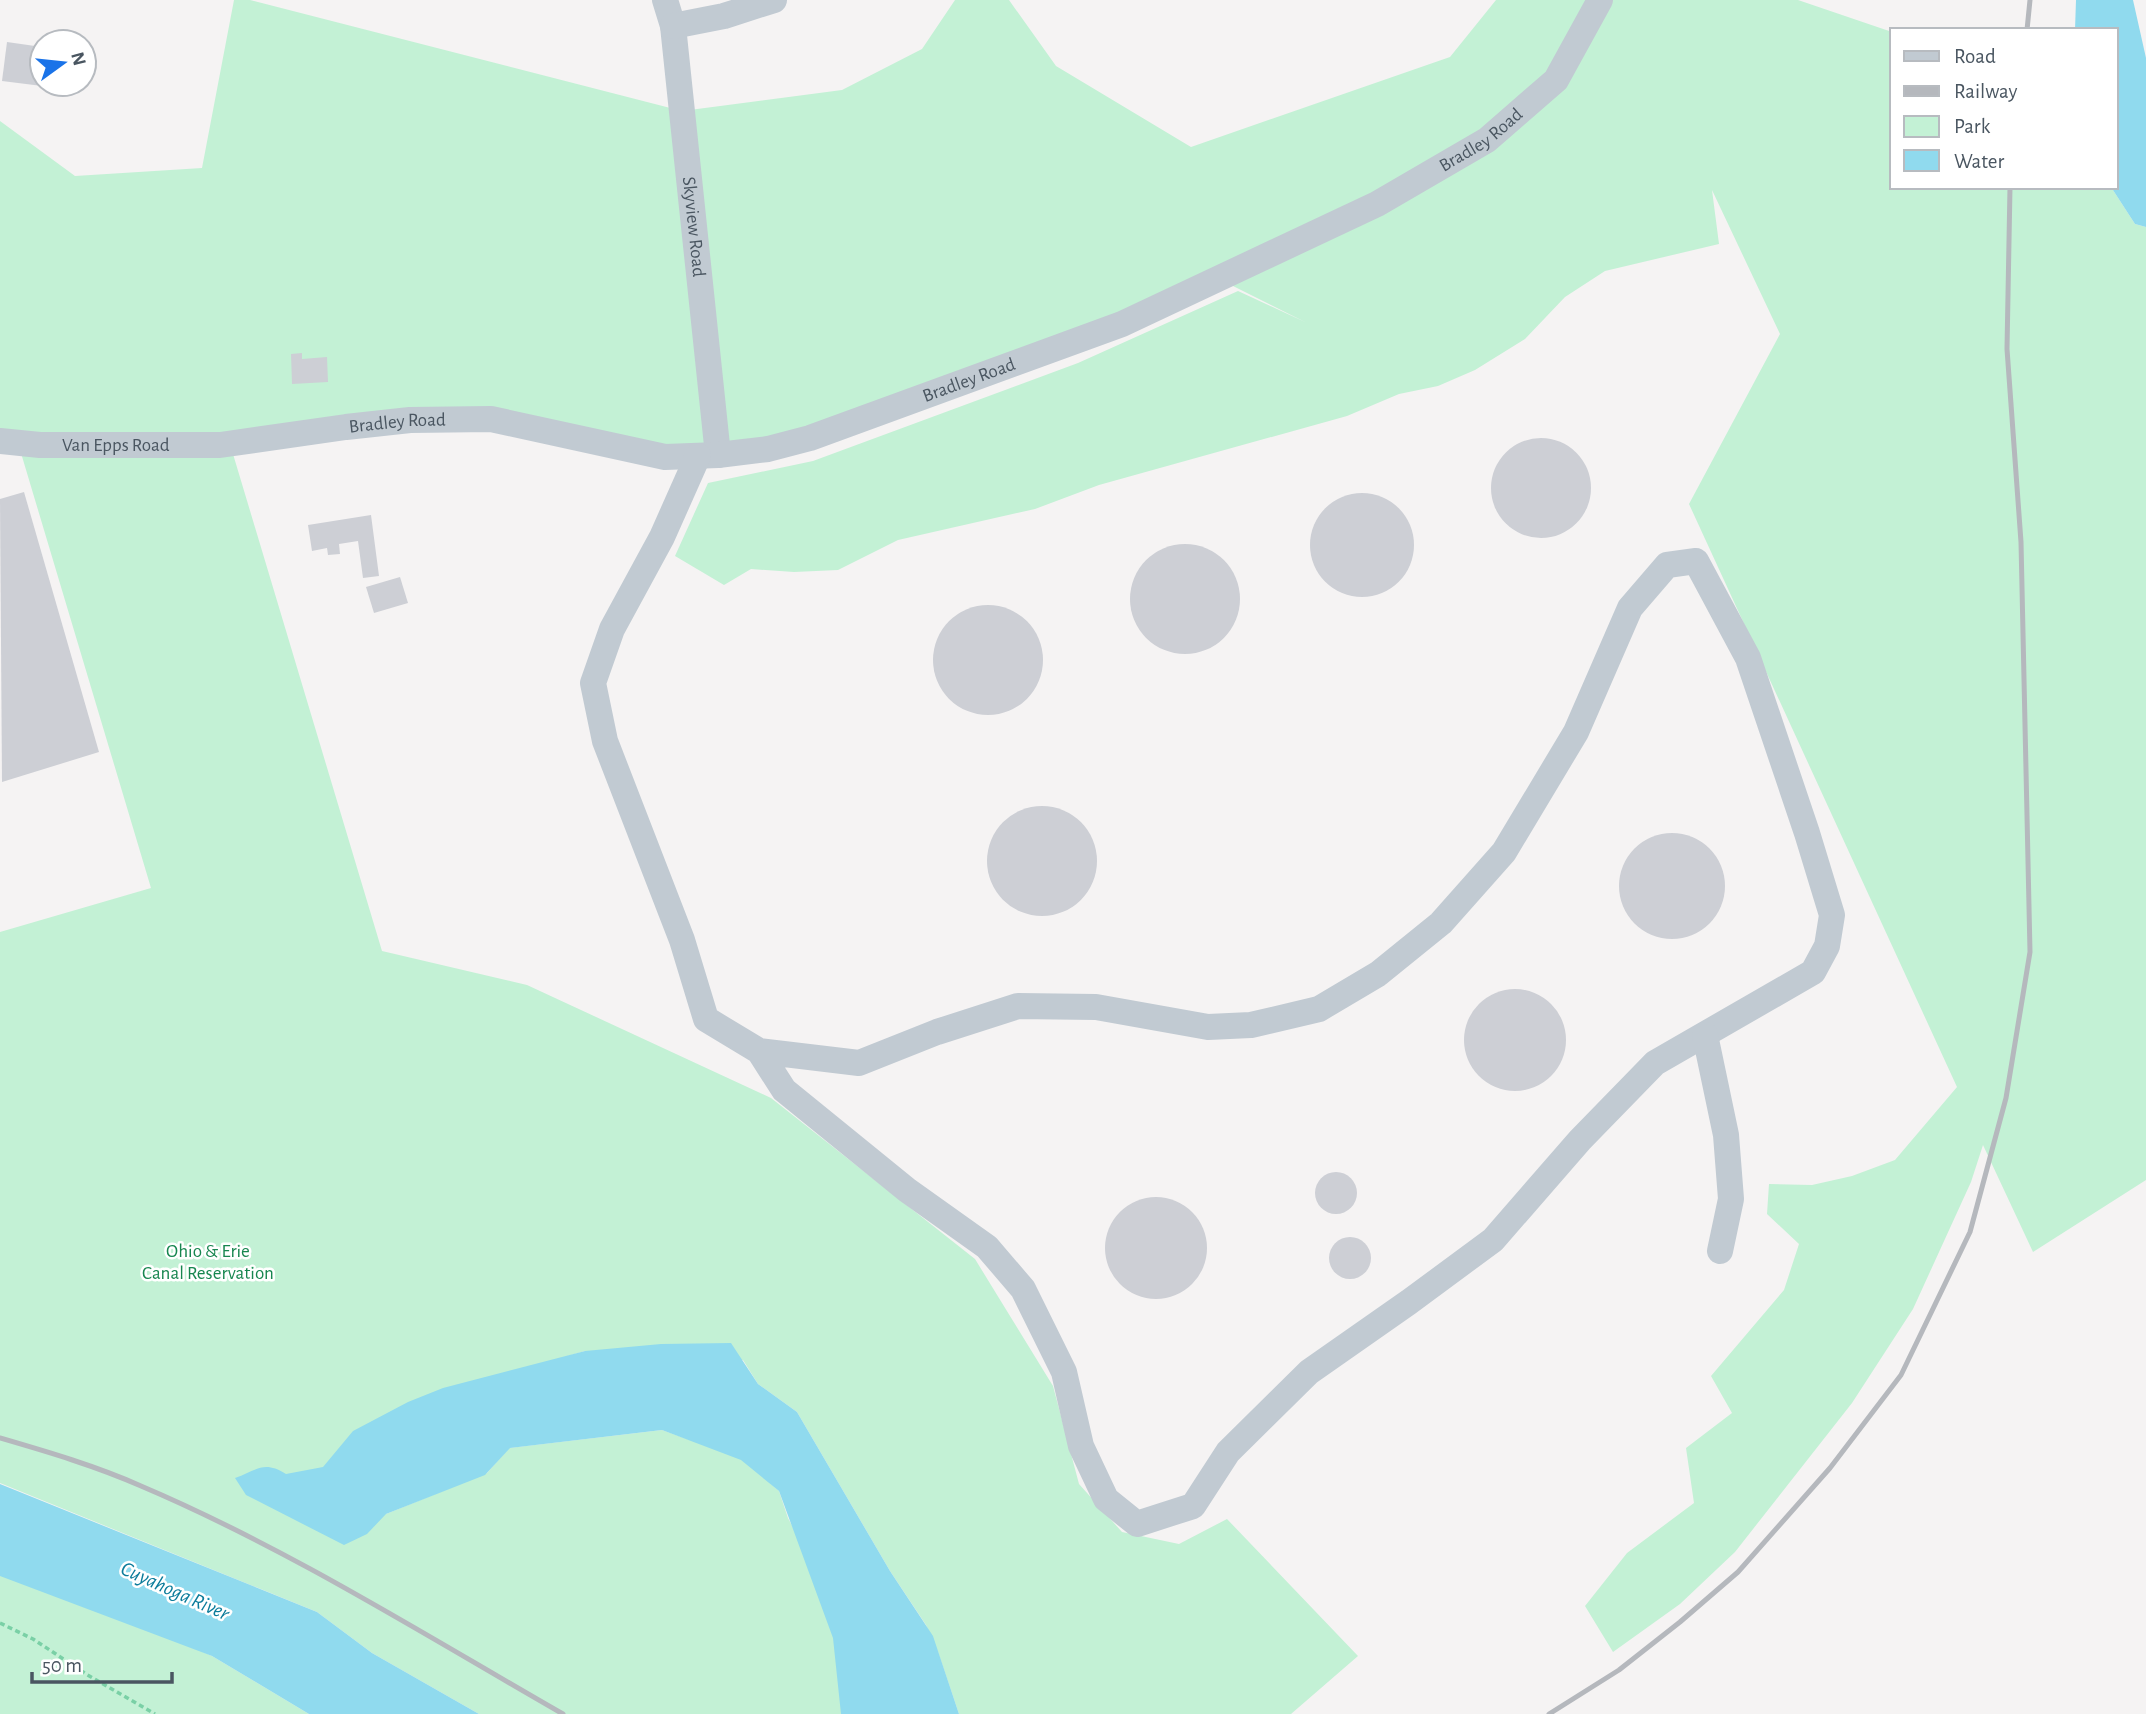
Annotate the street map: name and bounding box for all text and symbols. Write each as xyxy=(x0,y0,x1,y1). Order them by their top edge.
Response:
north arrow xyxy=(28,28,98,98)
legend xyxy=(1890,28,2118,189)
text: Road xyxy=(1954,46,1996,67)
text: N xyxy=(67,50,89,68)
text: Railway xyxy=(1954,81,2017,102)
street label: Bradley Road xyxy=(1436,104,1526,175)
text: Park xyxy=(1954,116,1991,137)
text: Water xyxy=(1954,151,2004,172)
street label: Skyview Road xyxy=(679,176,709,278)
street label: Bradley Road xyxy=(920,354,1018,406)
street label: Bradley Road xyxy=(348,410,446,436)
street label: Van Epps Road xyxy=(62,436,170,455)
park label: Ohio & Erie Canal Reservation xyxy=(142,1242,274,1283)
water label: Cuyahoga River xyxy=(118,1558,234,1625)
scale bar xyxy=(32,1640,172,1684)
text: 50 m xyxy=(42,1655,82,1676)

